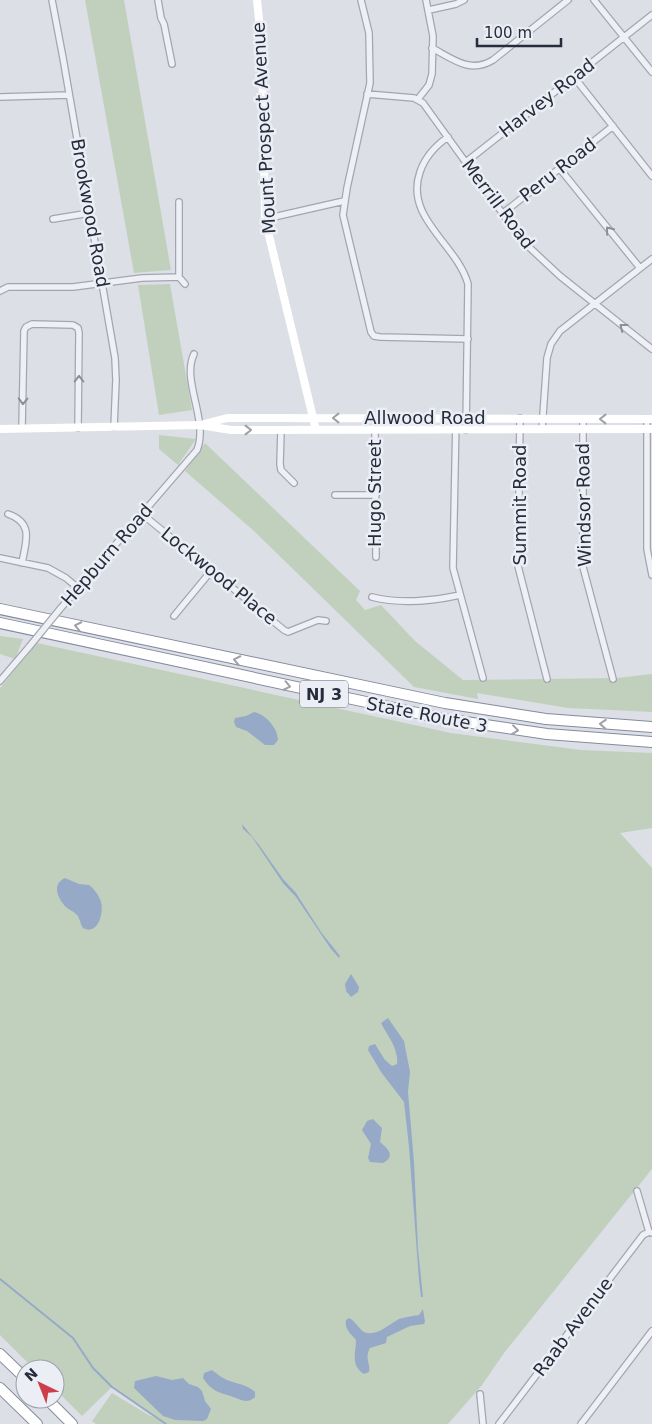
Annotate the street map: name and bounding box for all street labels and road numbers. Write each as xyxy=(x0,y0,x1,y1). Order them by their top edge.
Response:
street label: Mount Prospect Avenue xyxy=(247,22,280,234)
street label: Harvey Road xyxy=(495,54,599,141)
street label: Peru Road xyxy=(515,133,600,206)
street label: Brookwood Road xyxy=(67,137,114,289)
street label: Merrill Road xyxy=(458,155,539,253)
street label: Allwood Road xyxy=(364,407,486,428)
street label: Hugo Street xyxy=(364,439,385,547)
street label: Windsor Road xyxy=(572,443,595,567)
street label: Summit Road xyxy=(509,445,530,565)
street label: Hepburn Road xyxy=(57,499,157,610)
street label: Lockwood Place xyxy=(157,523,281,629)
road number: NJ 3 xyxy=(300,681,348,708)
street label: State Route 3 xyxy=(365,692,489,737)
street label: Raab Avenue xyxy=(529,1273,617,1380)

